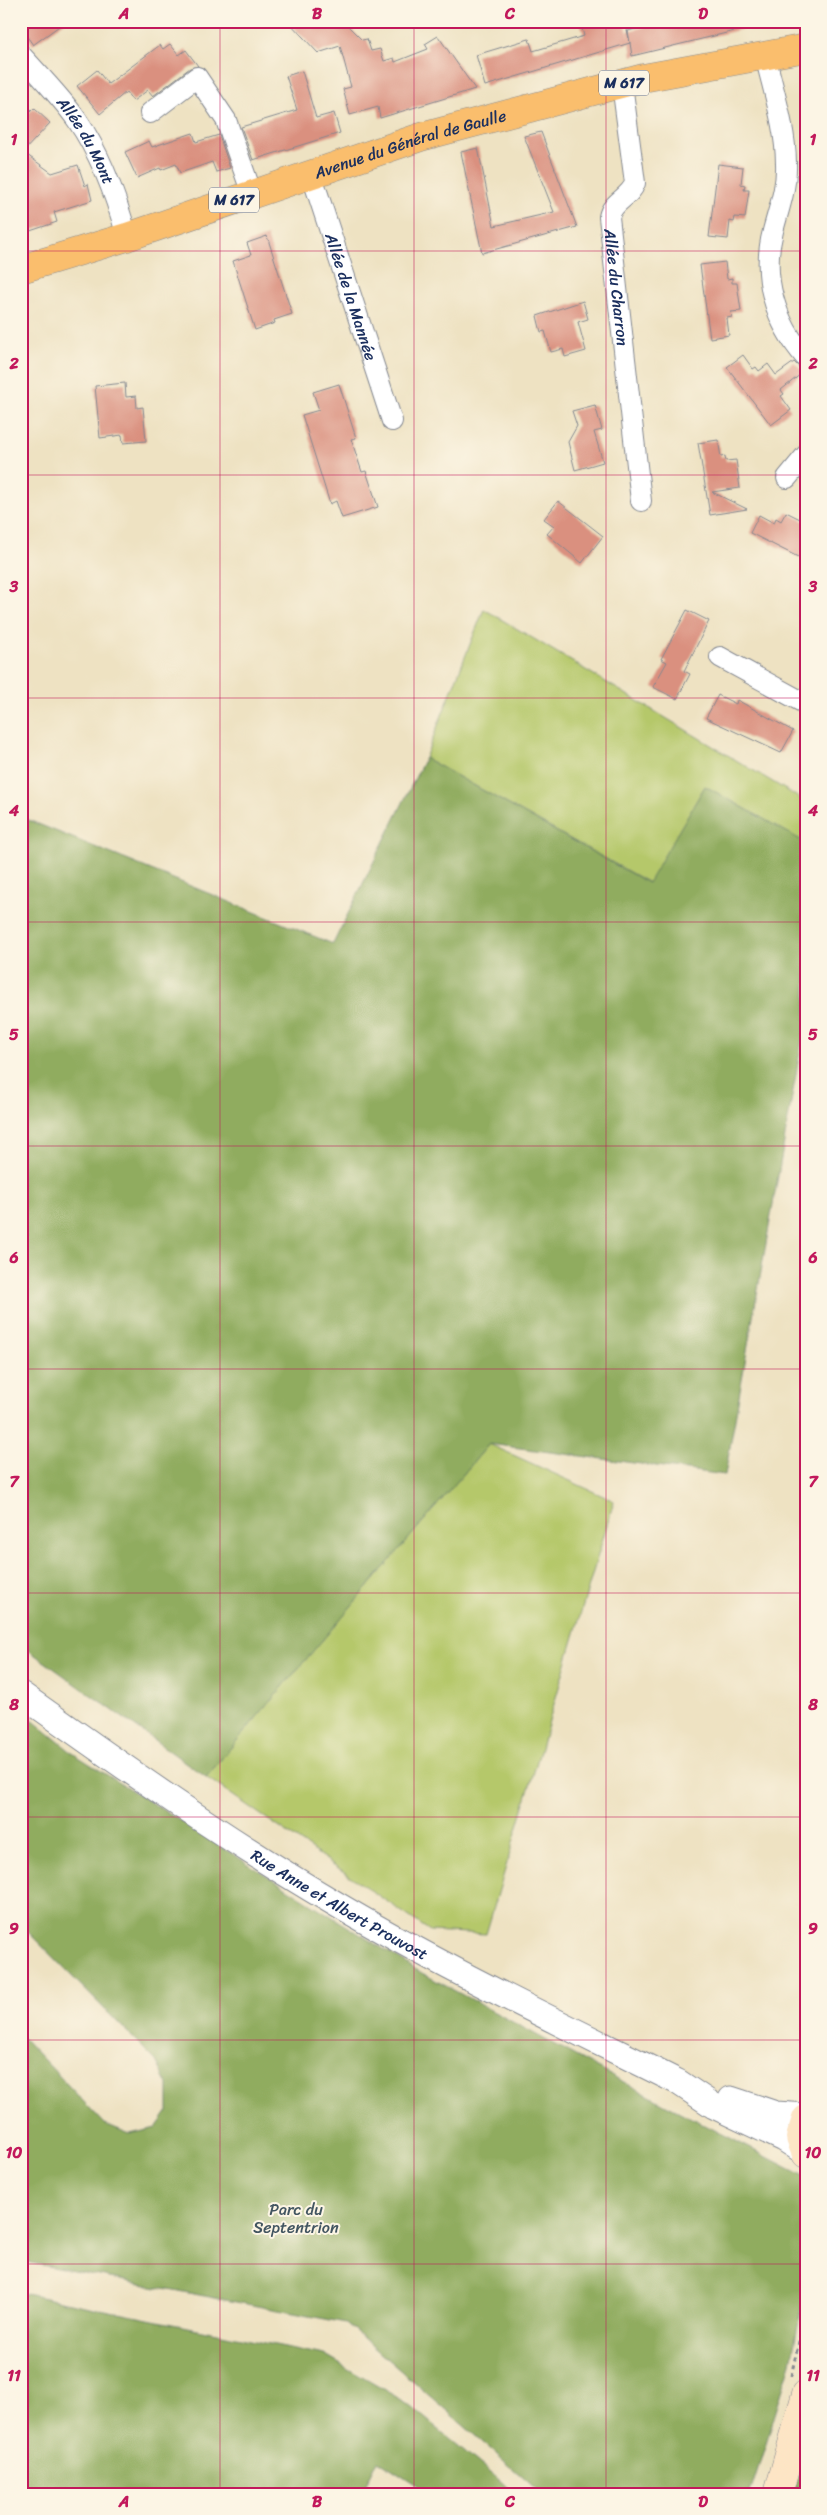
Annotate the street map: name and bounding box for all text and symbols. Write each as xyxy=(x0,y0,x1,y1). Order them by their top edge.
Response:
text: A xyxy=(118,0,129,28)
text: B xyxy=(312,0,323,28)
text: C xyxy=(504,0,516,28)
text: D xyxy=(698,0,708,28)
road number: M 617 xyxy=(599,70,649,96)
street label: Allée du Mont xyxy=(49,89,123,188)
street label: Avenue du Général de Gaulle xyxy=(309,100,509,187)
text: 1 xyxy=(11,125,18,154)
text: 1 xyxy=(810,125,817,154)
road number: M 617 xyxy=(209,188,259,212)
street label: Allée du Charron xyxy=(596,226,638,348)
street label: Allée de la Mannée xyxy=(317,228,386,364)
text: 2 xyxy=(8,349,19,378)
text: 2 xyxy=(807,349,818,378)
text: 3 xyxy=(9,572,19,601)
text: 3 xyxy=(808,572,818,601)
text: 4 xyxy=(8,796,19,825)
text: 4 xyxy=(807,796,818,825)
text: 5 xyxy=(9,1020,19,1049)
text: 5 xyxy=(808,1020,818,1049)
text: 6 xyxy=(8,1243,19,1272)
text: 6 xyxy=(807,1243,818,1272)
text: 7 xyxy=(9,1467,20,1496)
text: 7 xyxy=(808,1467,819,1496)
text: 8 xyxy=(8,1690,19,1719)
text: 8 xyxy=(807,1690,818,1719)
street label: Rue Anne et Albert Prouvost xyxy=(245,1841,434,1968)
text: 9 xyxy=(9,1914,19,1943)
text: 9 xyxy=(808,1914,818,1943)
text: 10 xyxy=(6,2138,22,2167)
text: 10 xyxy=(805,2138,821,2167)
park label: Parc du Septentrion xyxy=(253,2195,339,2242)
text: 11 xyxy=(7,2361,21,2390)
text: 11 xyxy=(806,2361,820,2390)
text: A xyxy=(118,2487,129,2515)
text: B xyxy=(312,2487,323,2515)
text: C xyxy=(504,2487,516,2515)
text: D xyxy=(698,2487,708,2515)

